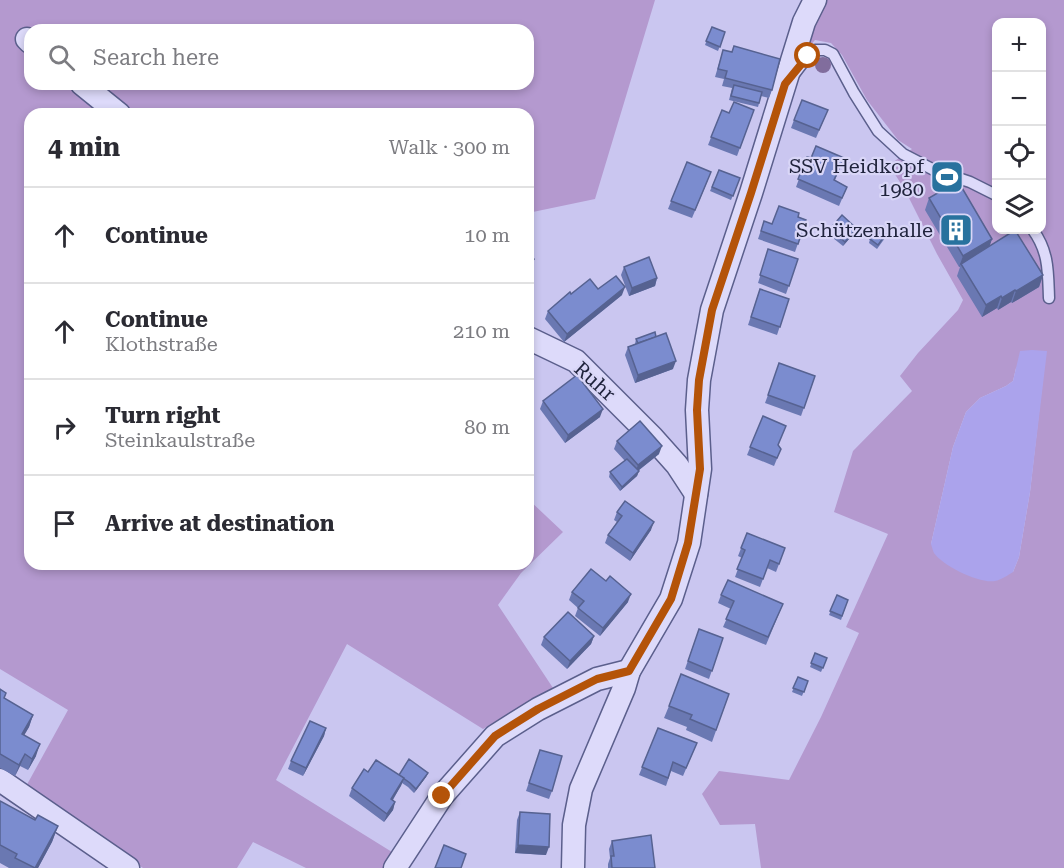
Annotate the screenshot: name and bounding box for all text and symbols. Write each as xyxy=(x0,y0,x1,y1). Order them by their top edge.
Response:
map controls xyxy=(992,18,1046,234)
button: + xyxy=(992,18,1046,72)
search box xyxy=(24,24,534,90)
icon: search xyxy=(45,41,78,74)
route start xyxy=(794,42,820,68)
text: Search here xyxy=(93,45,219,70)
button: − xyxy=(992,72,1046,126)
button: locate xyxy=(992,126,1046,180)
text: 4 min xyxy=(48,132,120,162)
text: Walk · 300 m xyxy=(389,135,510,159)
place label: SSV Heidkopf 1980 xyxy=(789,154,925,201)
sports icon: SSV Heidkopf 1980 xyxy=(929,159,965,195)
button: layers xyxy=(992,180,1046,234)
building icon: Schützenhalle xyxy=(938,212,974,248)
place label: Schützenhalle xyxy=(796,218,933,242)
icon: ahead xyxy=(48,219,81,252)
text: Continue xyxy=(105,223,208,248)
text: 10 m xyxy=(464,223,510,247)
text: Continue xyxy=(105,307,208,332)
icon: ahead xyxy=(48,315,81,348)
text: 210 m xyxy=(453,319,510,343)
text: Klothstraße xyxy=(105,332,218,356)
street label: Ruhr xyxy=(569,356,621,406)
text: Turn right xyxy=(105,403,220,428)
icon: right xyxy=(48,411,81,444)
text: 80 m xyxy=(464,415,510,439)
text: Steinkaulstraße xyxy=(105,428,255,452)
icon: arrive xyxy=(48,507,81,540)
text: Arrive at destination xyxy=(105,511,334,536)
route end xyxy=(428,782,454,808)

